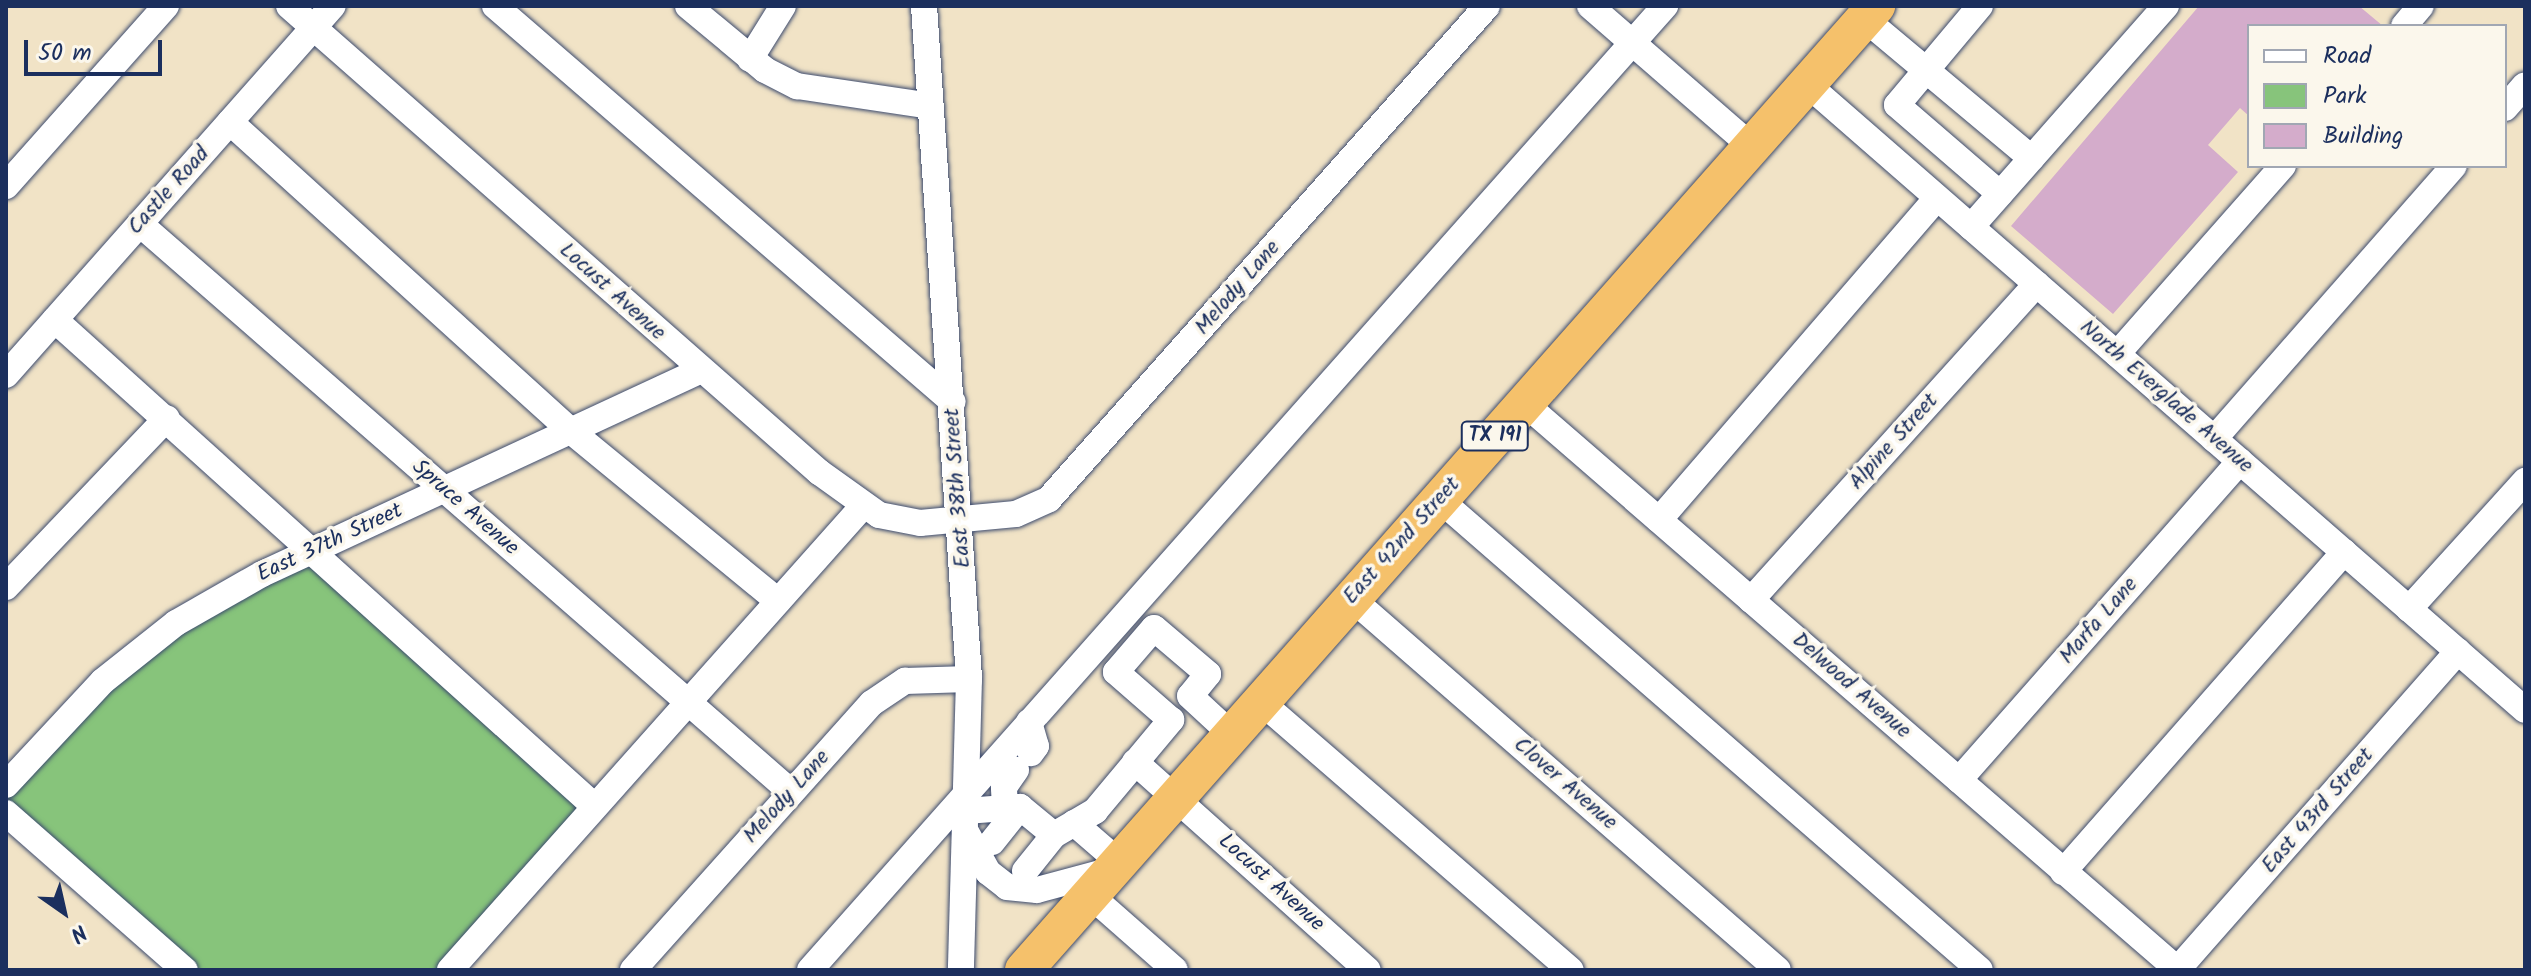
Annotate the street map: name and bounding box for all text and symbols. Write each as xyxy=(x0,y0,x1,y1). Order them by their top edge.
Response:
scale bar xyxy=(28,24,166,74)
legend xyxy=(2247,24,2507,168)
text: 50 m xyxy=(38,34,92,73)
text: Road xyxy=(2323,37,2371,76)
text: Park xyxy=(2323,77,2367,116)
text: Building xyxy=(2323,117,2403,156)
street label: Castle Road xyxy=(123,141,215,241)
street label: Melody Lane xyxy=(1190,235,1286,341)
street label: Locust Avenue xyxy=(553,237,671,347)
street label: North Everglade Avenue xyxy=(2074,314,2258,480)
street label: Alpine Street xyxy=(1844,388,1944,496)
street label: East 38th Street xyxy=(939,407,977,569)
road number: TX 191 xyxy=(1459,420,1531,452)
street label: Spruce Avenue xyxy=(406,454,524,562)
street label: East 42nd Street xyxy=(1338,472,1466,610)
street label: East 37th Street xyxy=(253,498,407,588)
street label: Marfa Lane xyxy=(2054,572,2144,670)
street label: Delwood Avenue xyxy=(1786,627,1916,745)
street label: Clover Avenue xyxy=(1508,732,1622,836)
street label: East 43rd Street xyxy=(2256,743,2380,879)
street label: Melody Lane xyxy=(738,745,836,849)
street label: Locust Avenue xyxy=(1212,828,1330,938)
north arrow xyxy=(24,872,104,952)
text: N xyxy=(62,914,93,951)

